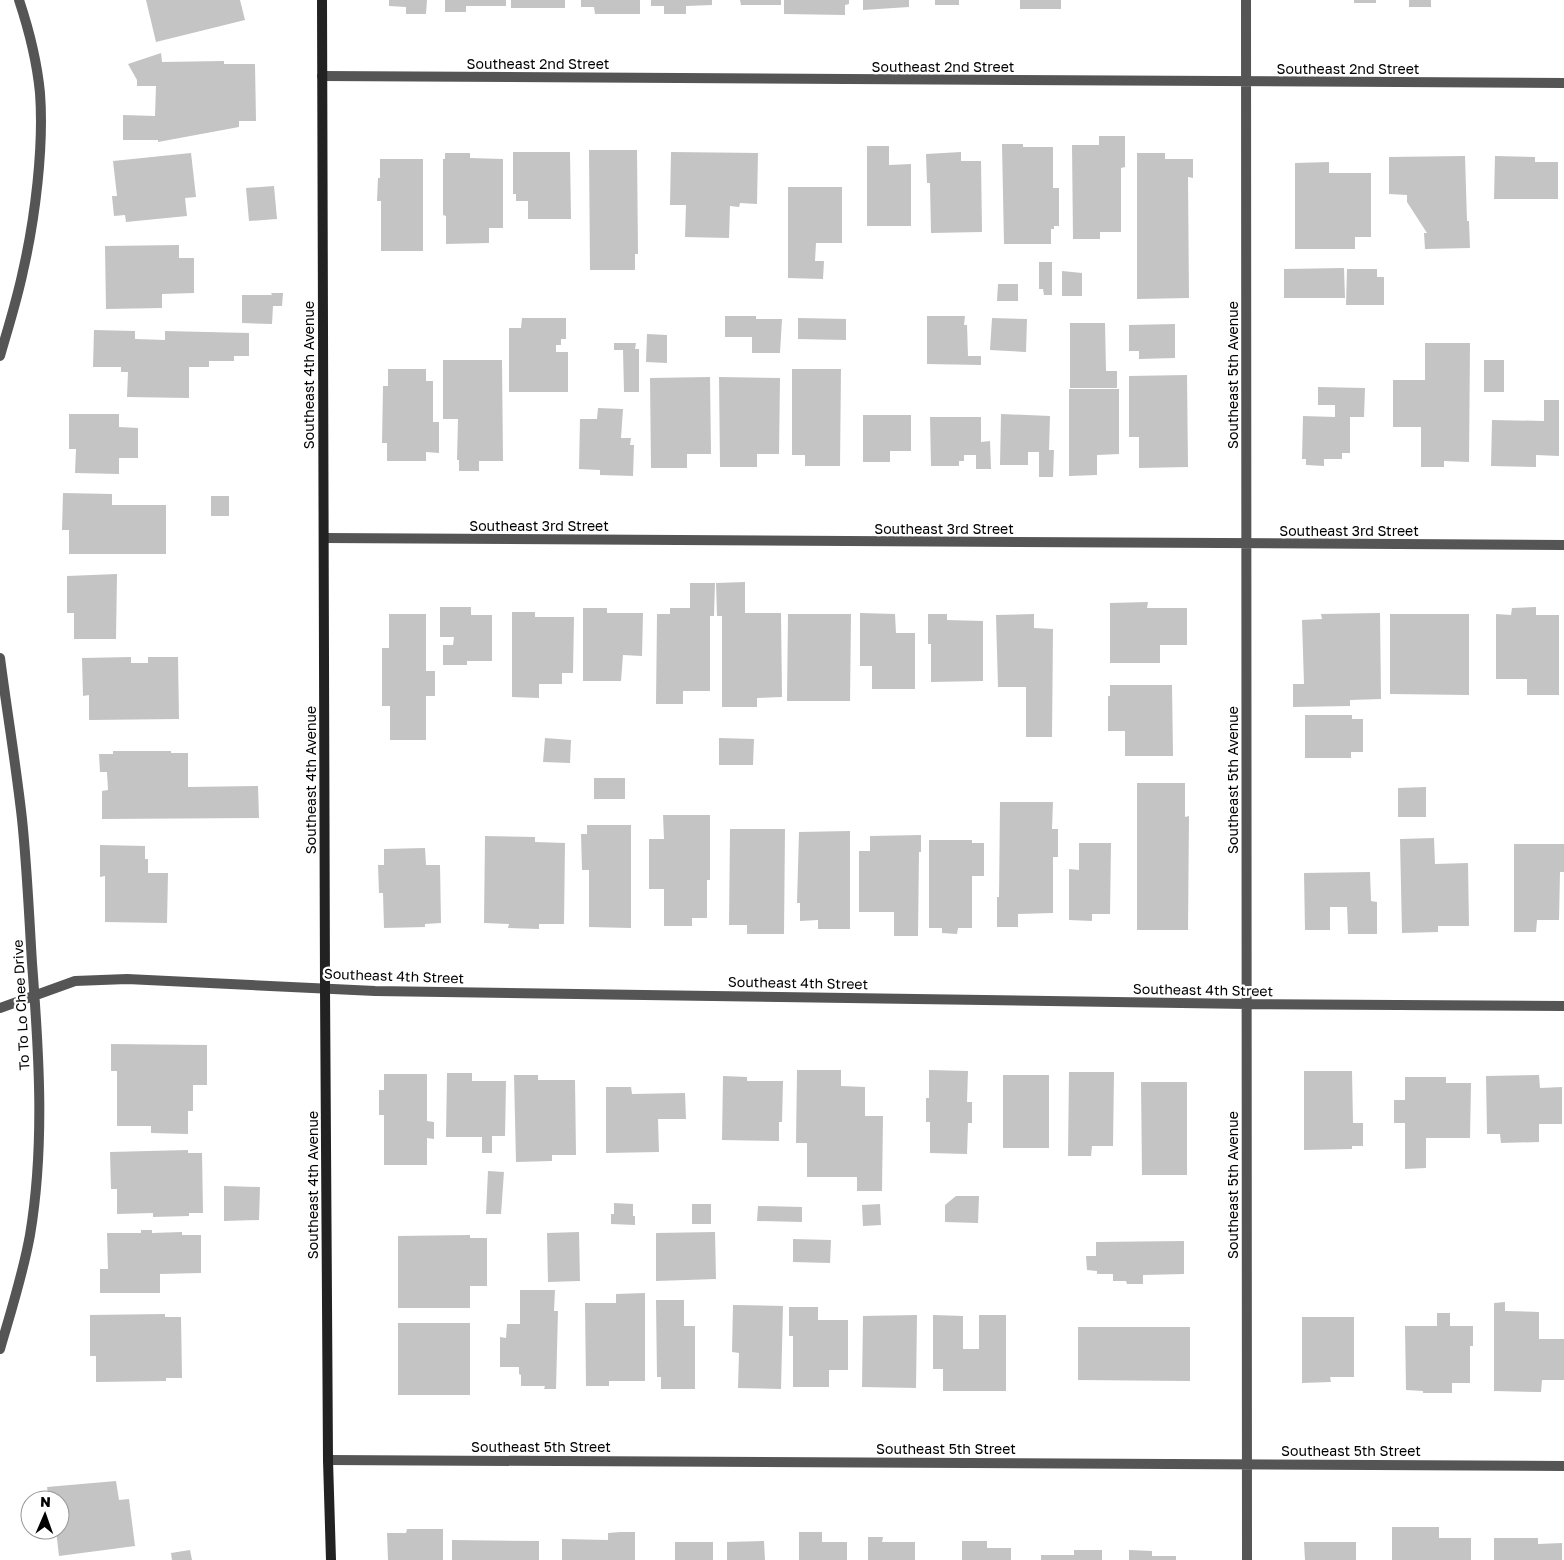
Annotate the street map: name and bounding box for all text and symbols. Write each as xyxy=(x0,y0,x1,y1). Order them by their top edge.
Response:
street label: Southeast 2nd Street xyxy=(467,55,609,72)
street label: Southeast 2nd Street xyxy=(872,58,1014,75)
street label: Southeast 2nd Street xyxy=(1277,60,1419,77)
street label: Southeast 4th Avenue xyxy=(300,301,317,449)
street label: Southeast 5th Avenue xyxy=(1224,301,1241,449)
street label: Southeast 3rd Street xyxy=(469,517,609,534)
street label: Southeast 3rd Street xyxy=(874,520,1014,537)
street label: Southeast 3rd Street xyxy=(1279,522,1419,539)
street label: Southeast 4th Avenue xyxy=(302,706,319,854)
street label: Southeast 5th Avenue xyxy=(1224,706,1241,854)
street label: To To Lo Chee Drive xyxy=(9,939,32,1071)
street label: Southeast 4th Street xyxy=(324,965,464,986)
street label: Southeast 4th Street xyxy=(728,973,868,992)
street label: Southeast 4th Street xyxy=(1133,980,1273,999)
street label: Southeast 4th Avenue xyxy=(304,1111,321,1259)
street label: Southeast 5th Avenue xyxy=(1224,1111,1241,1259)
street label: Southeast 5th Street xyxy=(471,1438,611,1455)
street label: Southeast 5th Street xyxy=(876,1440,1016,1457)
street label: Southeast 5th Street xyxy=(1281,1442,1421,1459)
north arrow xyxy=(20,1490,70,1540)
text: N xyxy=(40,1493,51,1510)

